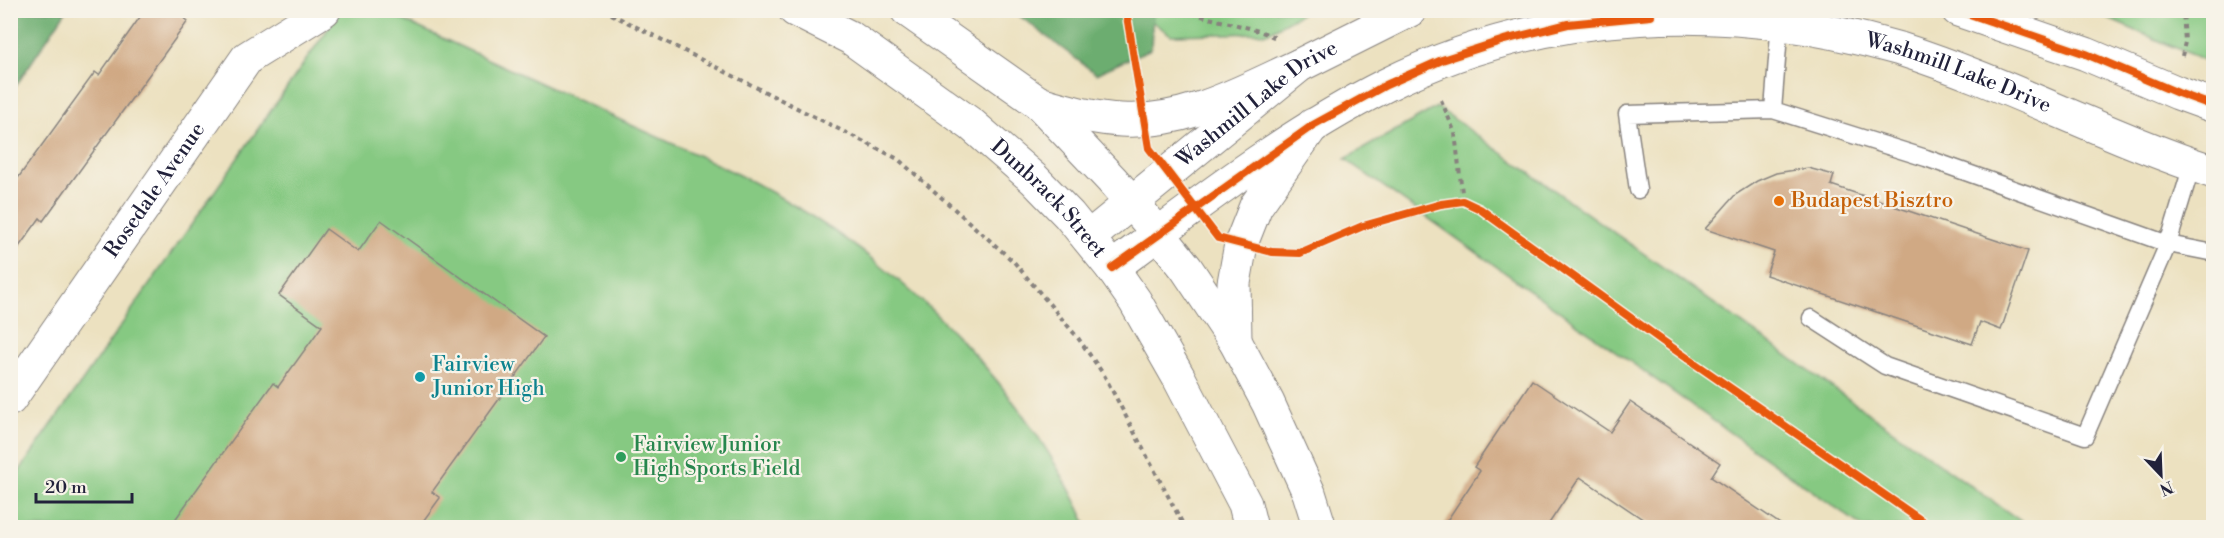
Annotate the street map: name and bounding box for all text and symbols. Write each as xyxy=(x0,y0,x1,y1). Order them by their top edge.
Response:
street label: Washmill Lake Drive xyxy=(1862,27,2055,119)
street label: Washmill Lake Drive xyxy=(1170,35,1342,174)
street label: Rosedale Avenue xyxy=(99,118,211,263)
street label: Dunbrack Street xyxy=(985,134,1112,264)
place label: Budapest Bisztro xyxy=(1790,188,1953,214)
marker: Budapest Bisztro xyxy=(1772,194,1786,208)
place label: Fairview Junior High xyxy=(431,352,545,402)
marker: Fairview Junior High xyxy=(413,370,427,384)
place label: Fairview Junior High Sports Field xyxy=(633,432,800,482)
north arrow xyxy=(2131,445,2191,505)
marker: Fairview Junior High Sports Field xyxy=(614,450,628,464)
scale bar xyxy=(36,466,132,504)
text: 20 m xyxy=(45,476,87,499)
text: N xyxy=(2156,476,2176,500)

